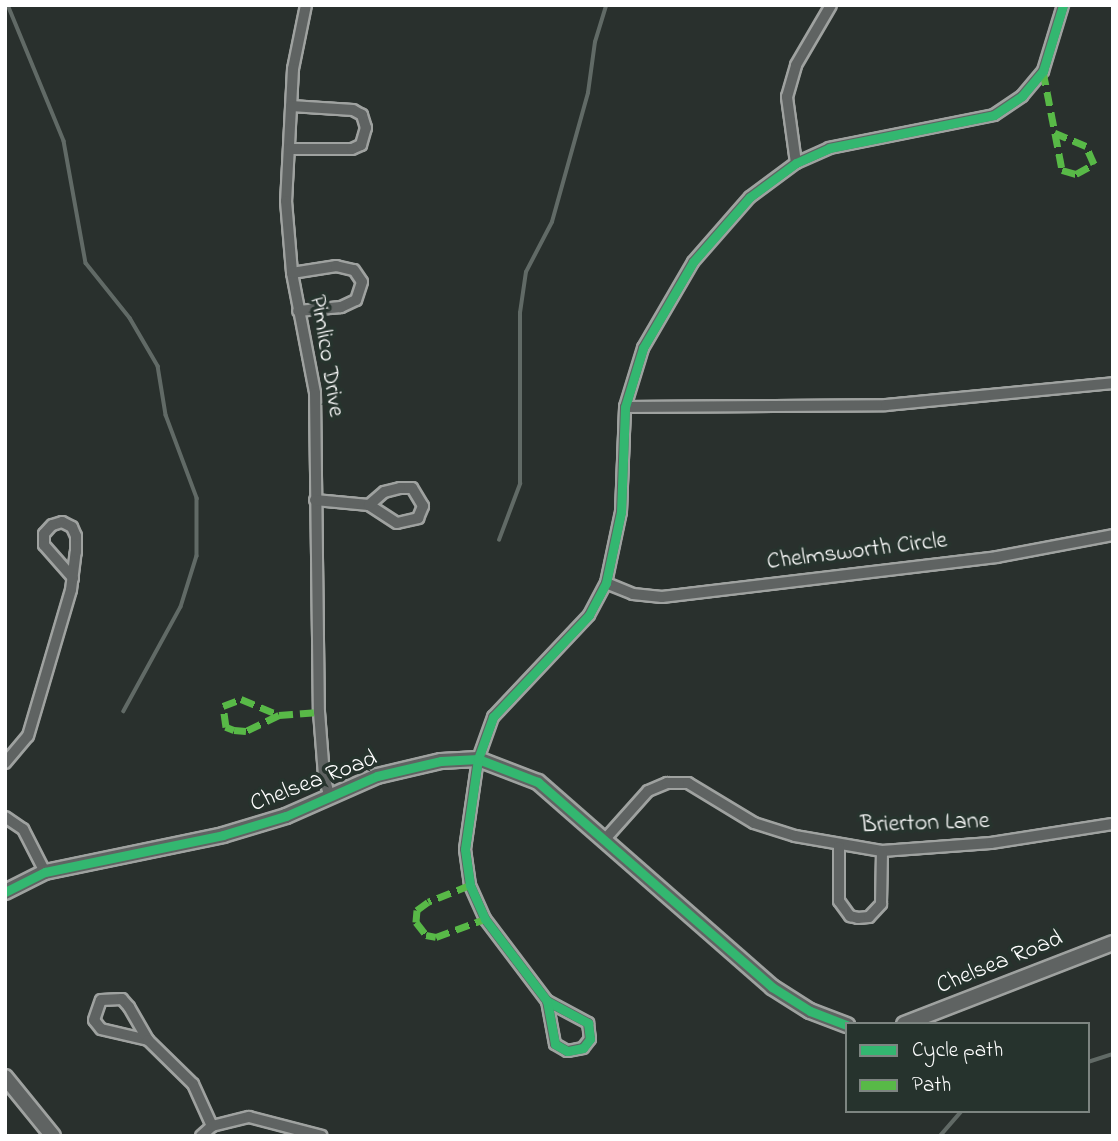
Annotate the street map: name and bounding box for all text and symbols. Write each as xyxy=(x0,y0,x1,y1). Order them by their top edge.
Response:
street label: Pimlico Drive xyxy=(302,293,350,419)
street label: Chelmsworth Circle xyxy=(765,527,949,577)
street label: Chelsea Road xyxy=(247,745,381,819)
street label: Brierton Lane xyxy=(860,807,990,841)
street label: Chelsea Road xyxy=(933,925,1067,1001)
legend xyxy=(845,1022,1090,1113)
text: Cycle path xyxy=(912,1036,1003,1066)
text: Path xyxy=(912,1071,951,1101)

